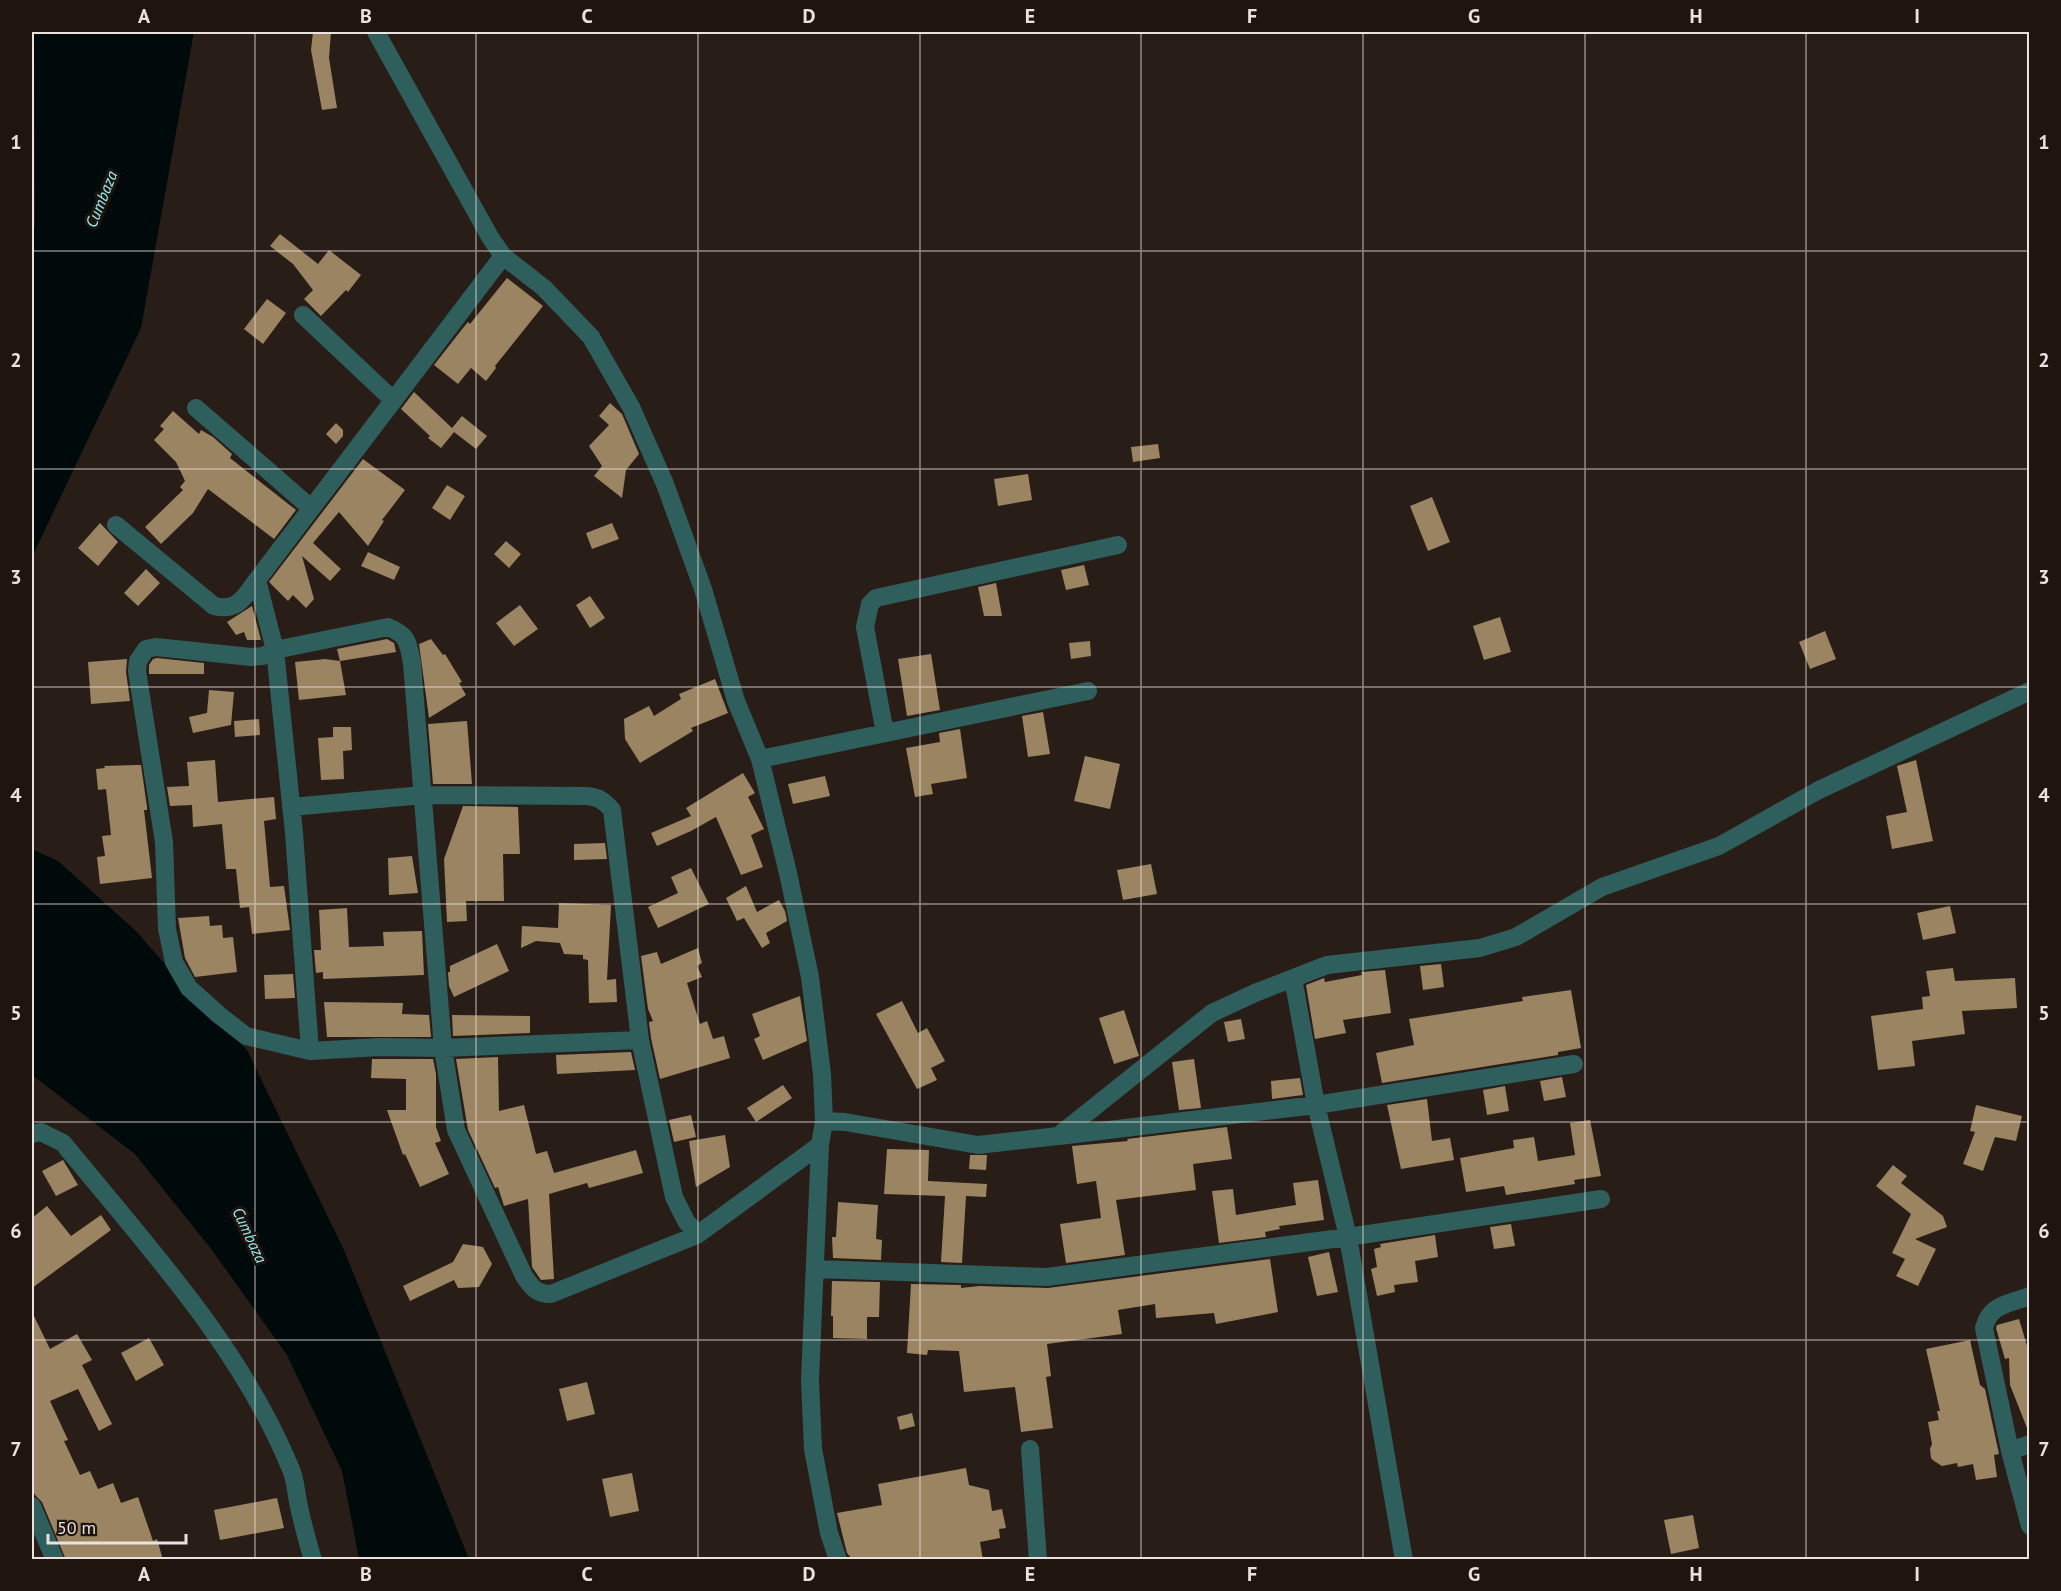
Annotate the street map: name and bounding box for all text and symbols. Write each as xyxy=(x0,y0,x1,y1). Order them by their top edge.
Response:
text: A xyxy=(138,3,151,29)
text: B xyxy=(360,3,372,29)
text: C xyxy=(581,3,593,29)
text: D xyxy=(803,3,816,29)
text: E xyxy=(1025,3,1035,29)
text: F xyxy=(1247,3,1257,29)
text: G xyxy=(1468,3,1480,29)
text: H xyxy=(1689,3,1703,29)
text: I xyxy=(1914,3,1920,29)
text: 1 xyxy=(10,129,22,155)
text: 1 xyxy=(2038,129,2050,155)
water label: Cumbaza xyxy=(81,168,121,230)
text: 2 xyxy=(10,347,22,373)
text: 2 xyxy=(2038,347,2050,373)
text: 3 xyxy=(10,564,22,590)
text: 3 xyxy=(2038,564,2050,590)
text: 4 xyxy=(10,782,22,808)
text: 4 xyxy=(2038,782,2050,808)
text: 5 xyxy=(10,1000,22,1026)
text: 5 xyxy=(2038,1000,2050,1026)
water label: Cumbaza xyxy=(228,1204,272,1266)
text: 6 xyxy=(10,1218,22,1244)
text: 6 xyxy=(2038,1218,2050,1244)
text: 7 xyxy=(10,1436,22,1462)
text: 7 xyxy=(2038,1436,2050,1462)
scale bar xyxy=(48,1507,186,1545)
text: 50 m xyxy=(57,1516,96,1539)
text: A xyxy=(138,1561,151,1587)
text: B xyxy=(360,1561,372,1587)
text: C xyxy=(581,1561,593,1587)
text: D xyxy=(803,1561,816,1587)
text: E xyxy=(1025,1561,1035,1587)
text: F xyxy=(1247,1561,1257,1587)
text: G xyxy=(1468,1561,1480,1587)
text: H xyxy=(1689,1561,1703,1587)
text: I xyxy=(1914,1561,1920,1587)

